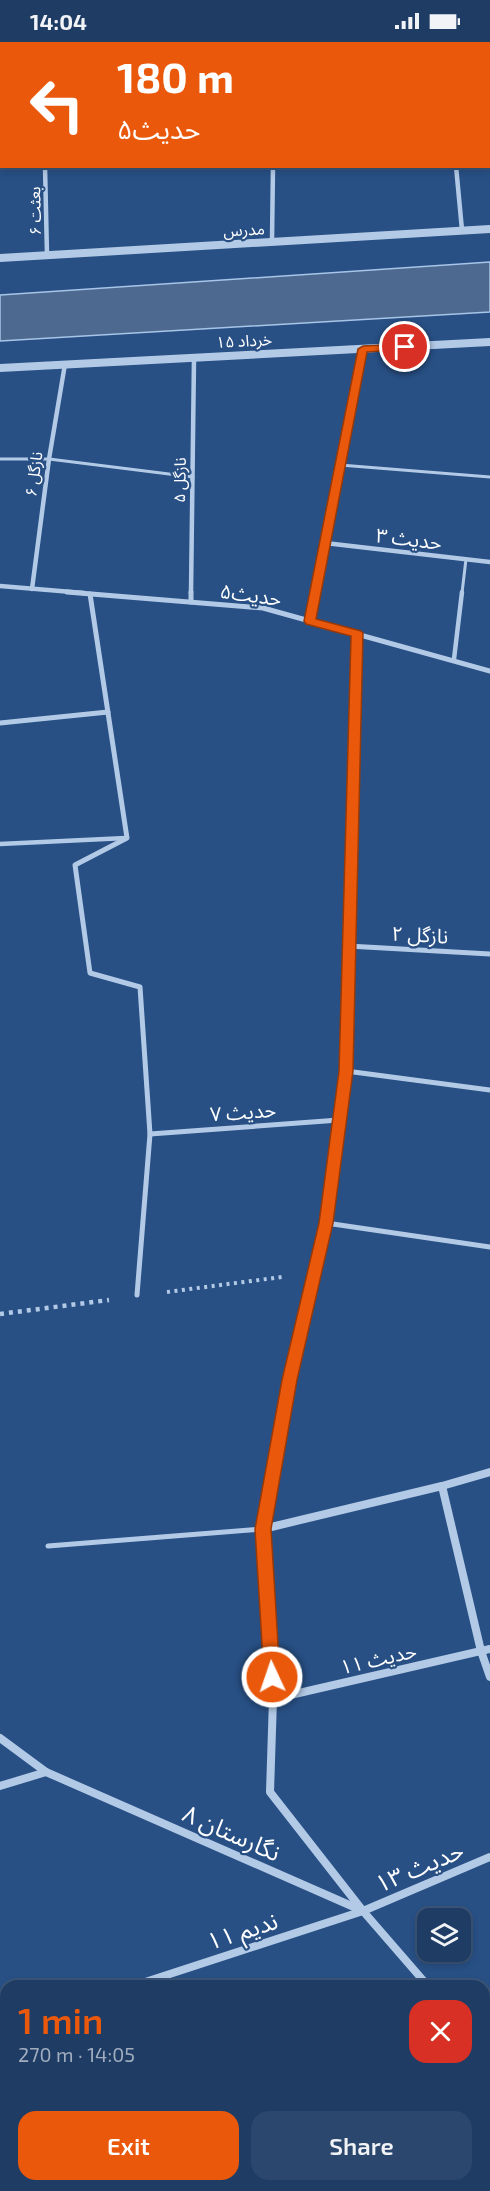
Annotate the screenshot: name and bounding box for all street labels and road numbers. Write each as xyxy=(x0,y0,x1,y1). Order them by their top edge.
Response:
street label: بعثت ۶ xyxy=(24,186,44,236)
street label: مدرس xyxy=(223,218,265,241)
street label: ۱۵ خرداد xyxy=(215,329,273,352)
street label: نازگل ۶ xyxy=(20,450,47,498)
street label: نازگل ۵ xyxy=(169,457,190,503)
street label: حدیث ۳ xyxy=(375,522,443,554)
street label: حدیث۵ xyxy=(219,578,283,610)
street label: نازگل ۲ xyxy=(391,921,449,948)
street label: حدیث ۷ xyxy=(209,1097,277,1125)
street label: حدیث ۱۱ xyxy=(337,1638,419,1679)
street label: نگارستان ۸ xyxy=(178,1798,285,1867)
street label: حدیث ۱۳ xyxy=(370,1834,468,1898)
street label: ندیم ۱۱ xyxy=(203,1905,282,1959)

